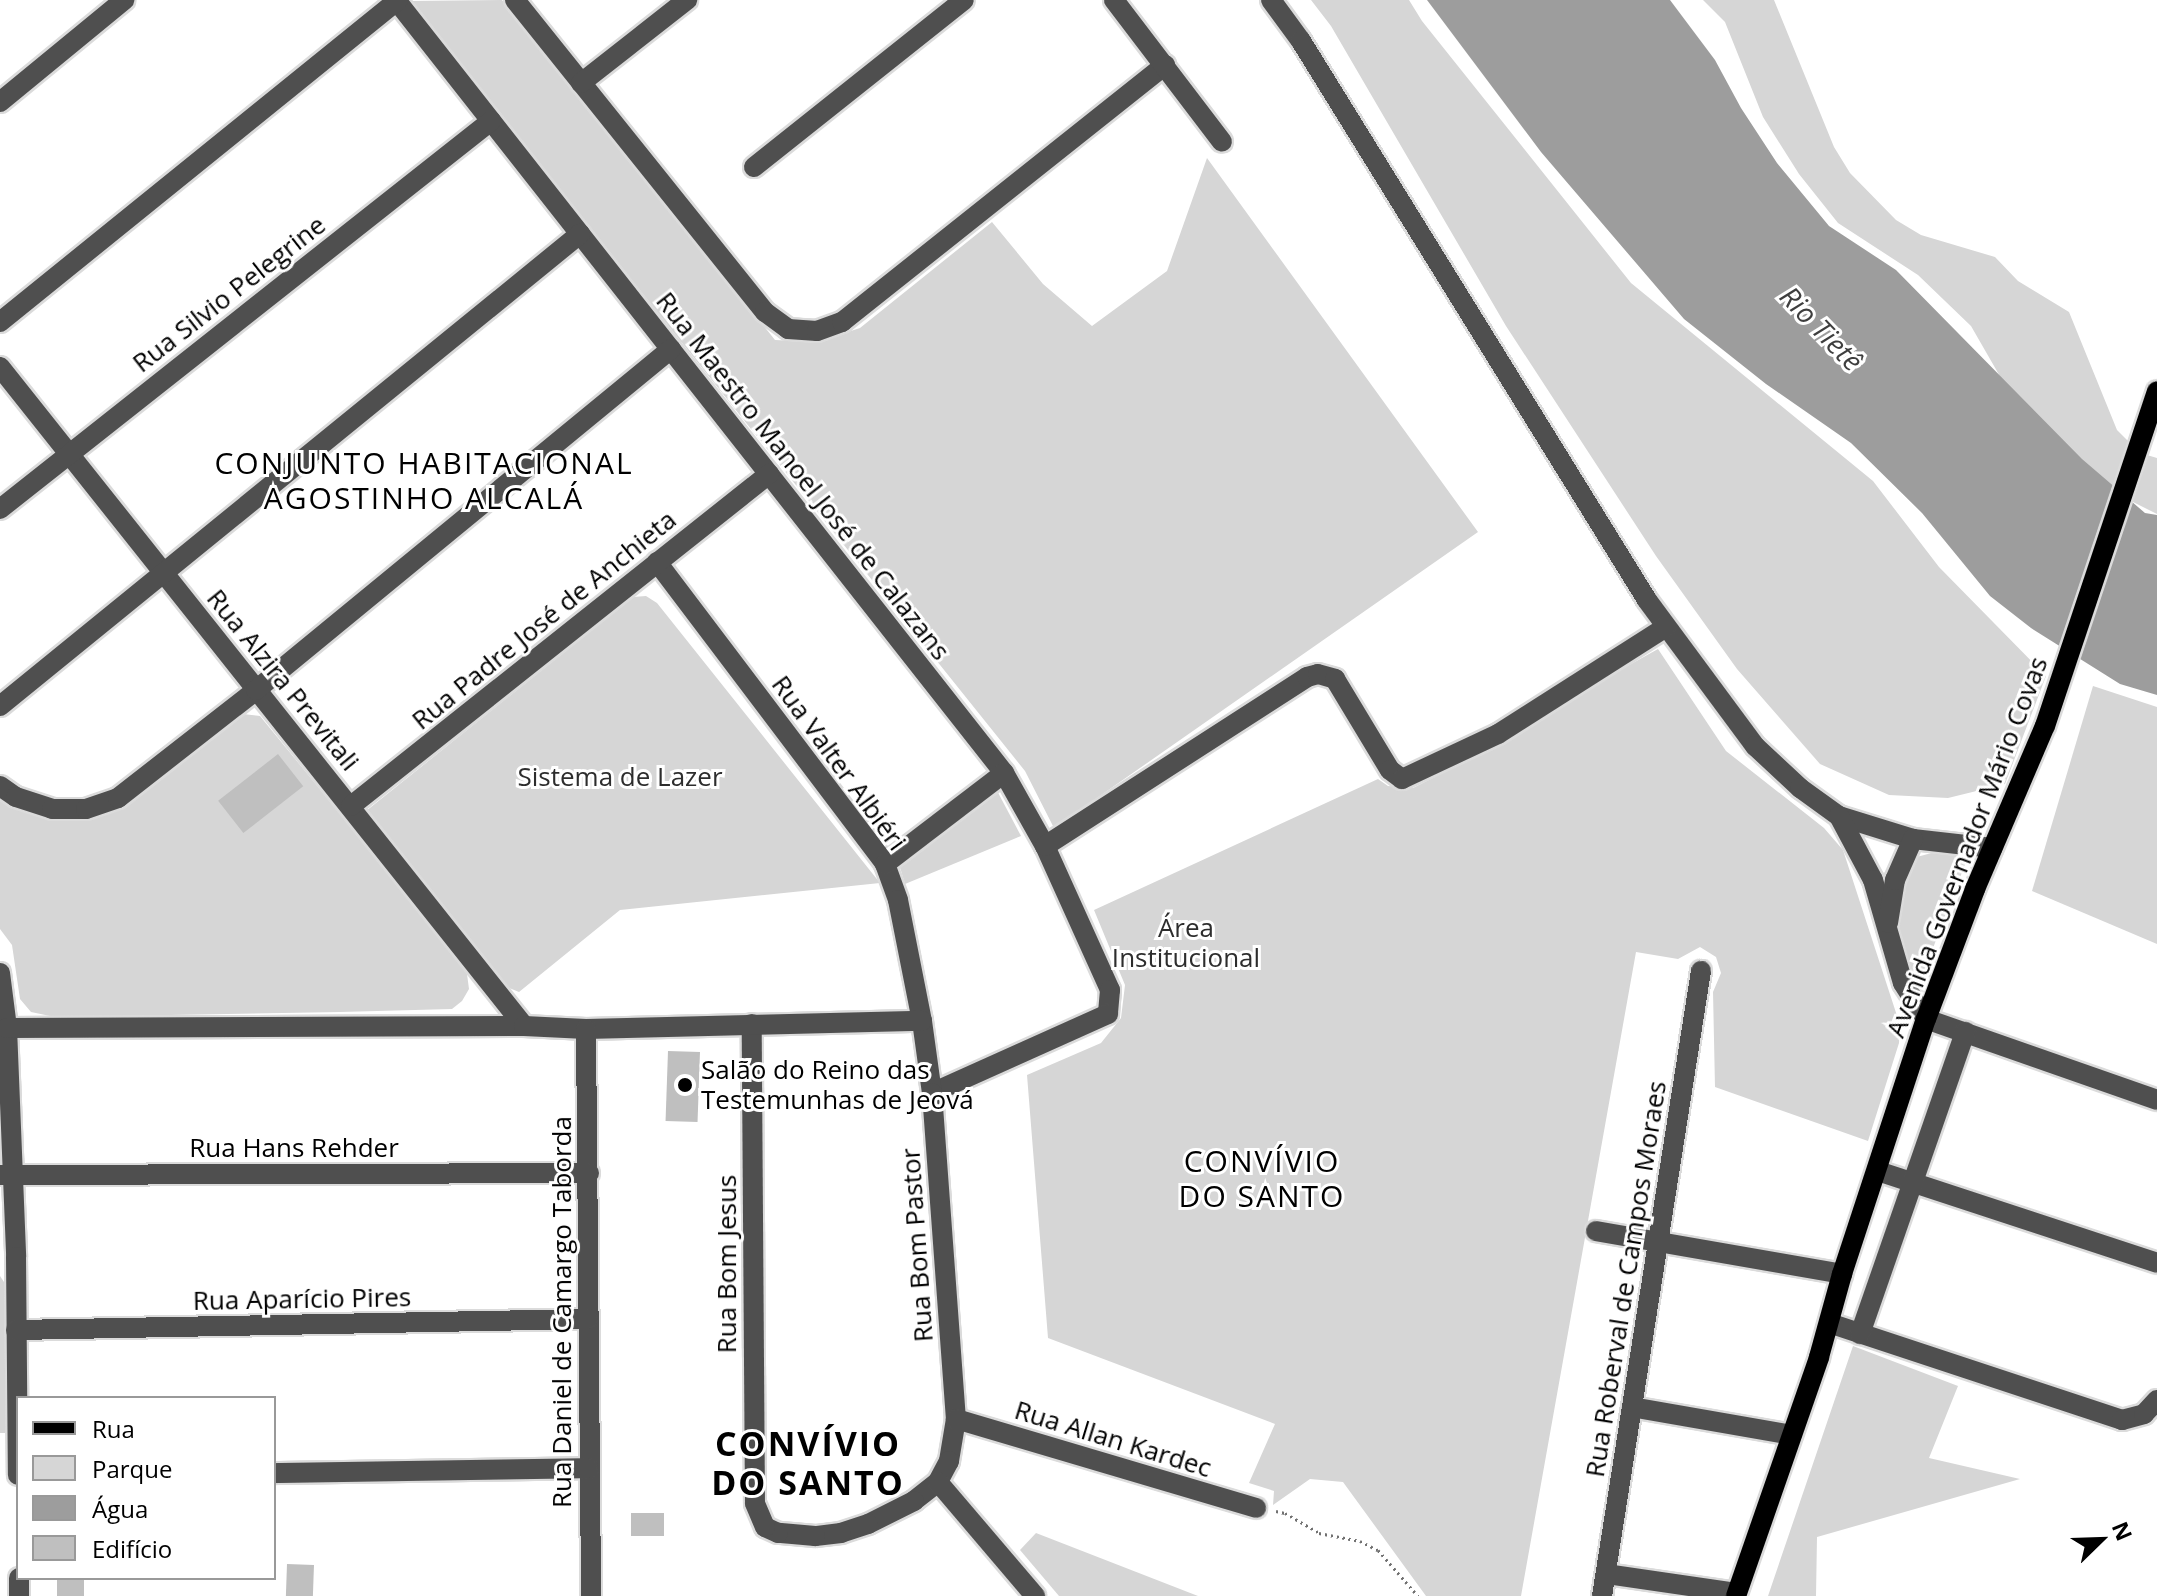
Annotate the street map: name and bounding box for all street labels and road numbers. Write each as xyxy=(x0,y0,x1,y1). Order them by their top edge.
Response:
street label: Rua Silvio Pelegrine xyxy=(126,209,332,379)
street label: Rua Maestro Manoel José de Calazans xyxy=(650,286,956,666)
street label: Rua Padre José de Anchieta xyxy=(406,504,682,736)
street label: Rua Alzira Previtali xyxy=(200,583,366,777)
street label: Avenida Governador Mário Covas xyxy=(1880,652,2054,1042)
street label: Rua Valter Albiéri xyxy=(765,670,913,856)
street label: Rua Roberval de Campos Moraes xyxy=(1579,1079,1673,1479)
street label: Rua Daniel de Camargo Taborda xyxy=(546,1116,578,1508)
street label: Rua Hans Rehder xyxy=(189,1132,399,1164)
street label: Rua Bom Pastor xyxy=(895,1147,939,1343)
street label: Rua Bom Jesus xyxy=(711,1175,743,1353)
street label: Rua Aparício Pires xyxy=(193,1281,411,1317)
street label: Rua Allan Kardec xyxy=(1011,1394,1215,1484)

